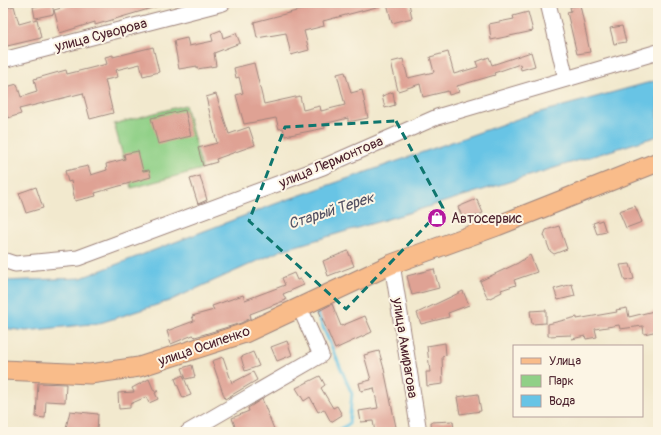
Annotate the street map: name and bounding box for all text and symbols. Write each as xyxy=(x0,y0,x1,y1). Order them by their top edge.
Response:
street label: улица Суворова xyxy=(52,15,149,56)
street label: улица Лермонтова xyxy=(275,132,386,192)
water label: Старый Терек xyxy=(286,188,377,234)
shop icon: Автосервис xyxy=(426,207,448,229)
place label: Автосервис xyxy=(451,210,522,227)
street label: улица Амирагова xyxy=(389,296,421,399)
street label: улица Осипенко xyxy=(155,322,253,370)
legend xyxy=(513,345,643,417)
text: Улица xyxy=(549,354,581,369)
text: Парк xyxy=(549,374,574,389)
text: Вода xyxy=(549,394,575,409)

